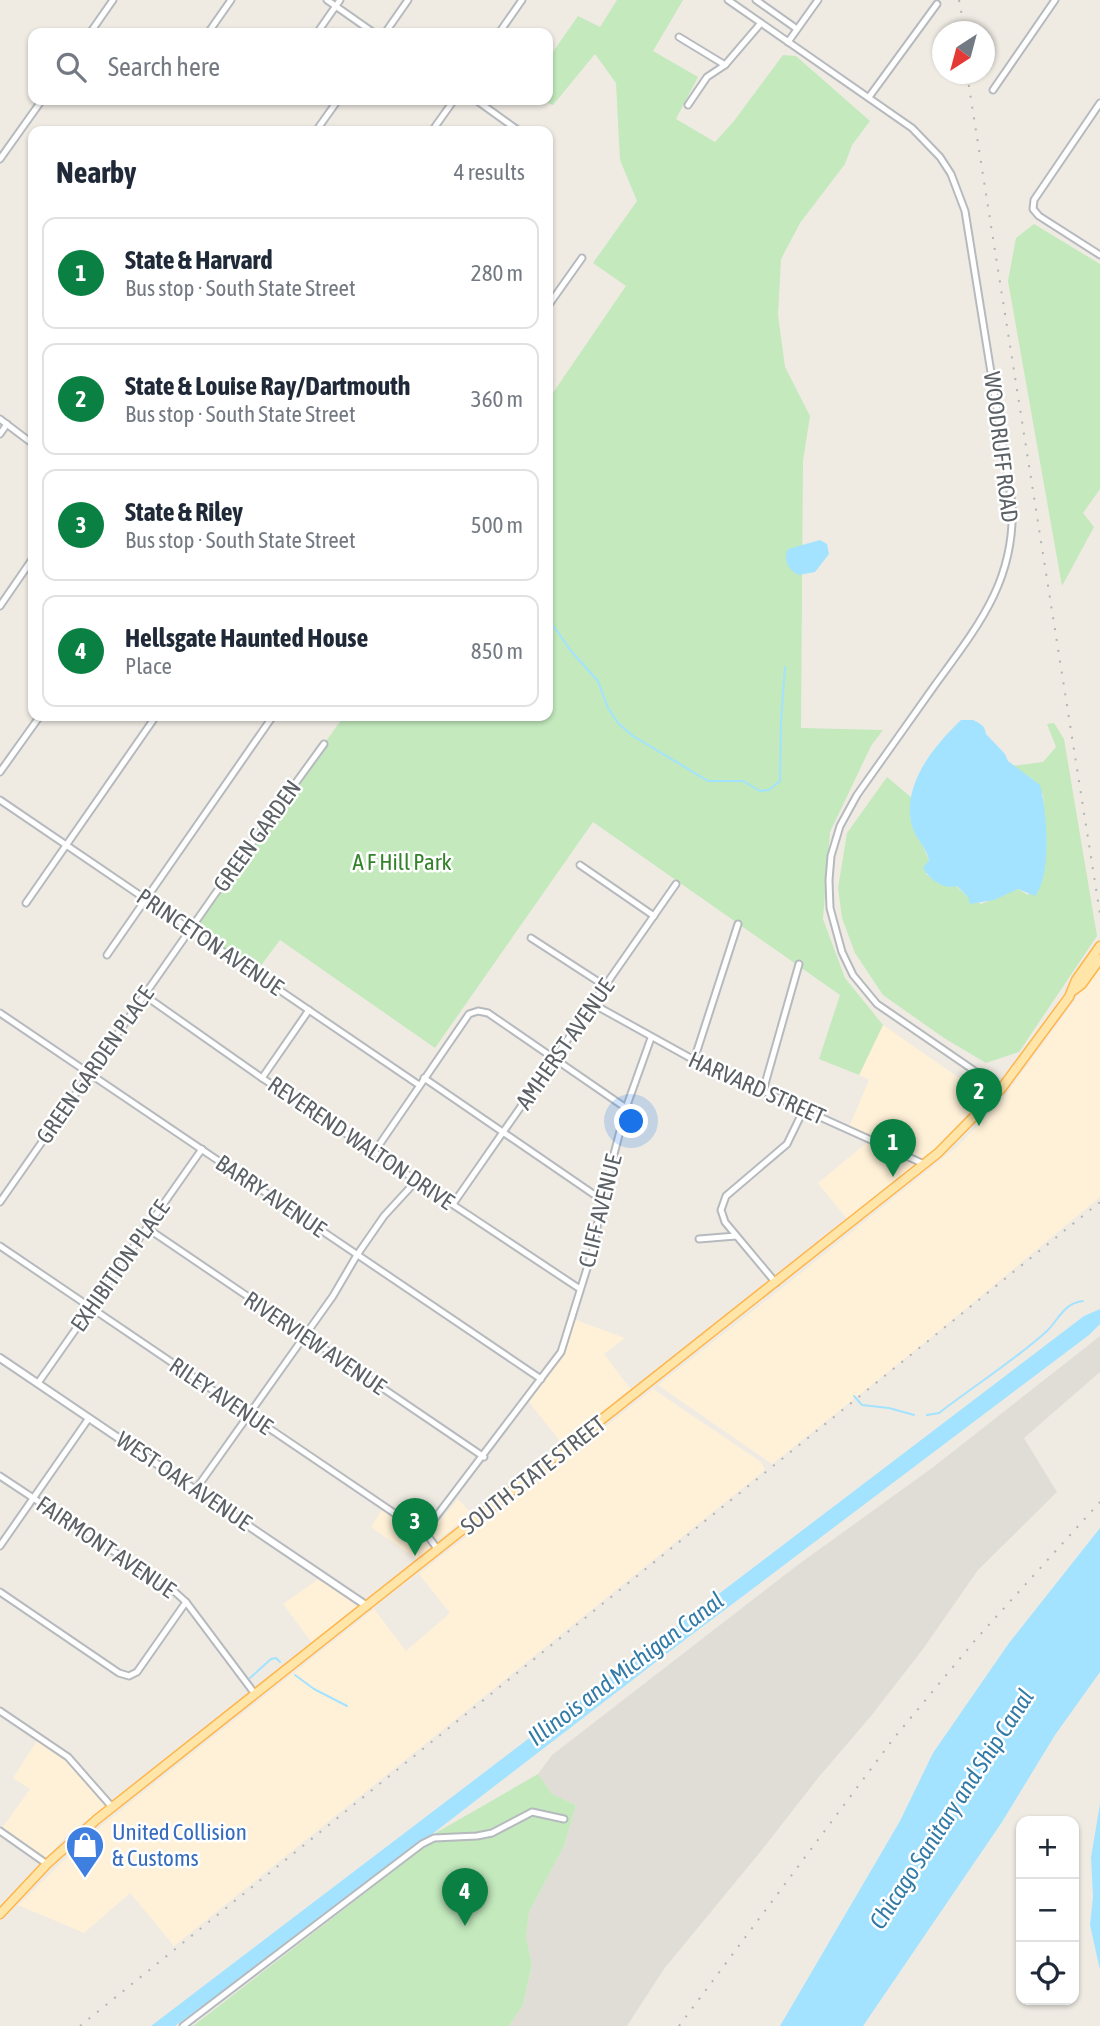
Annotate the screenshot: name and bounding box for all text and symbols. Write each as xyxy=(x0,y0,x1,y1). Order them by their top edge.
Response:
north arrow xyxy=(932,21,995,84)
search box xyxy=(28,28,553,105)
icon: search xyxy=(52,48,90,86)
text: Search here xyxy=(108,52,220,82)
text: Nearby xyxy=(56,155,136,189)
text: 4 results xyxy=(454,159,525,185)
text: State & Harvard xyxy=(125,245,273,275)
text: 1 xyxy=(76,260,86,286)
text: 280 m xyxy=(471,260,523,286)
text: Bus stop · South State Street xyxy=(125,275,356,301)
street label: WOODRUFF ROAD xyxy=(979,370,1023,524)
text: State & Louise Ray/Dartmouth xyxy=(125,371,410,401)
text: 2 xyxy=(76,386,86,412)
text: 360 m xyxy=(471,386,523,412)
text: Bus stop · South State Street xyxy=(125,401,356,427)
text: State & Riley xyxy=(125,497,243,527)
text: 3 xyxy=(76,512,86,538)
text: 500 m xyxy=(471,512,523,538)
text: Bus stop · South State Street xyxy=(125,527,356,553)
text: Hellsgate Haunted House xyxy=(125,623,368,653)
text: 4 xyxy=(76,638,86,664)
text: 850 m xyxy=(471,638,523,664)
text: Place xyxy=(125,653,172,679)
street label: GREEN GARDEN xyxy=(208,775,306,897)
park label: A F Hill Park xyxy=(352,849,452,875)
street label: PRINCETON AVENUE xyxy=(132,883,288,1001)
street label: AMHERST AVENUE xyxy=(510,974,620,1114)
street label: GREEN GARDEN PLACE xyxy=(31,981,159,1149)
street label: HARVARD STREET xyxy=(685,1046,829,1130)
pin: 2 xyxy=(956,1068,1002,1126)
street label: REVEREND WALTON DRIVE xyxy=(263,1071,459,1215)
your location xyxy=(614,1104,648,1138)
pin: 1 xyxy=(870,1119,916,1177)
street label: BARRY AVENUE xyxy=(211,1150,331,1242)
street label: CLIFF AVENUE xyxy=(573,1152,627,1270)
street label: EXHIBITION PLACE xyxy=(65,1195,175,1336)
street label: RIVERVIEW AVENUE xyxy=(239,1286,391,1400)
street label: RILEY AVENUE xyxy=(165,1352,277,1440)
street label: SOUTH STATE STREET xyxy=(455,1410,611,1540)
street label: WEST OAK AVENUE xyxy=(112,1426,257,1536)
street label: FAIRMONT AVENUE xyxy=(32,1491,181,1603)
pin: 3 xyxy=(392,1498,438,1556)
water label: Illinois and Michigan Canal xyxy=(523,1586,729,1751)
water label: Chicago Sanitary and Ship Canal xyxy=(864,1684,1039,1934)
map controls xyxy=(1016,1816,1079,2005)
button: + xyxy=(1016,1816,1079,1879)
place label: United Collision & Customs xyxy=(112,1819,247,1871)
shop icon: United Collision & Customs xyxy=(64,1824,106,1879)
pin: 4 xyxy=(442,1868,488,1926)
button: − xyxy=(1016,1879,1079,1942)
button: locate xyxy=(1016,1942,1079,2005)

